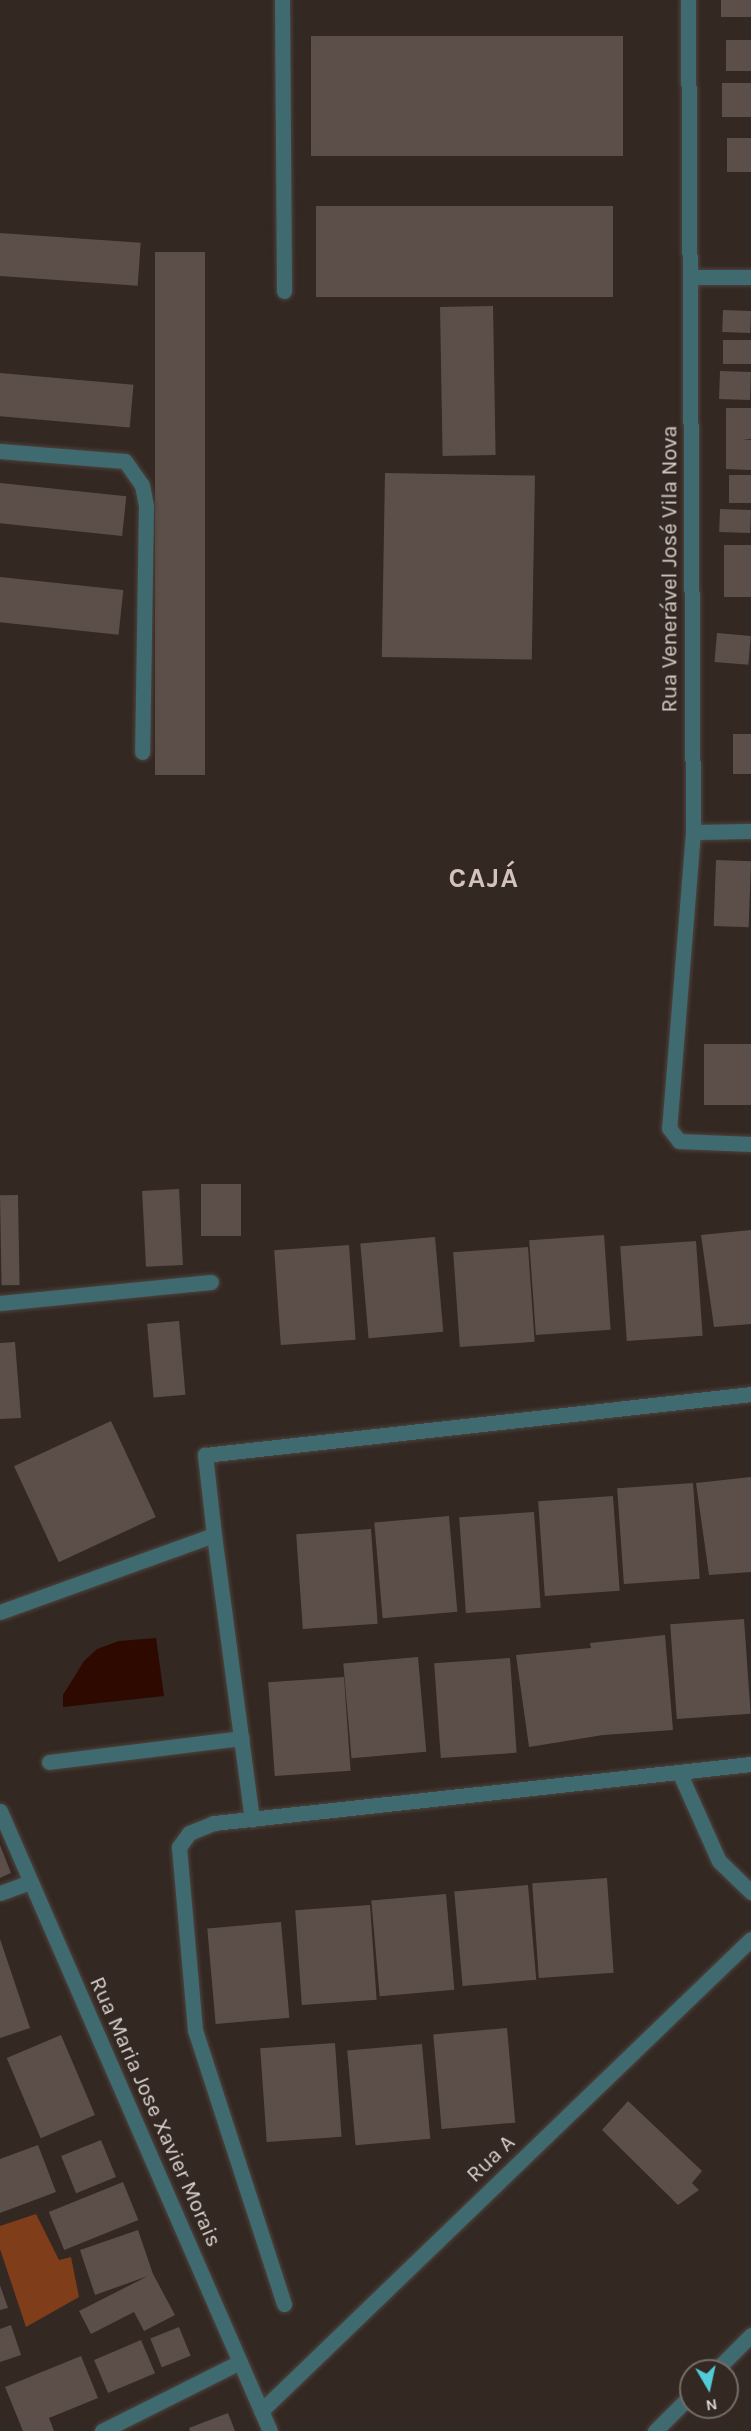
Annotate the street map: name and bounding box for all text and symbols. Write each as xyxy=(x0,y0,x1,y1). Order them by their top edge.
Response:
street label: Rua Venerável José Vila Nova xyxy=(657,425,683,713)
district label: CAJÁ xyxy=(448,861,520,895)
street label: Rua Maria Jose Xavier Morais xyxy=(83,1973,227,2251)
street label: Rua A xyxy=(461,2130,521,2188)
north arrow xyxy=(679,2359,739,2419)
text: N xyxy=(704,2395,719,2416)

